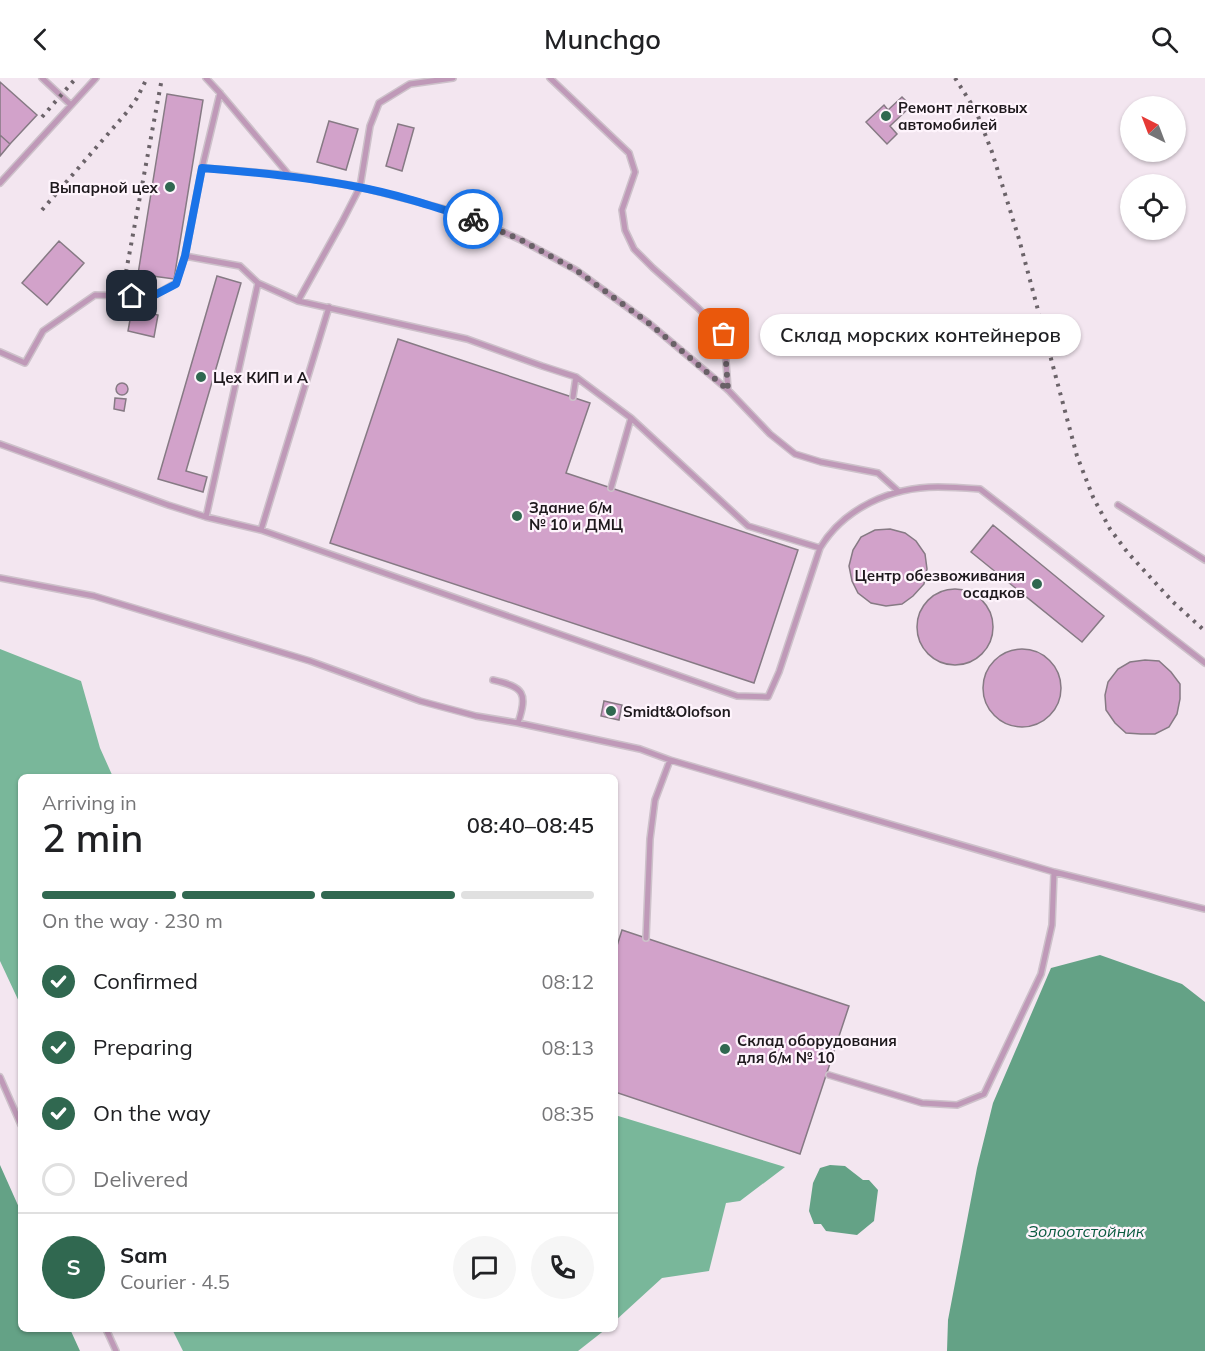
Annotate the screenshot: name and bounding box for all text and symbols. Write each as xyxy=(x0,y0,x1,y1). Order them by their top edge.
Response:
text: Munchgo xyxy=(544,22,661,56)
icon: back xyxy=(24,23,57,56)
icon: search xyxy=(1148,23,1181,56)
north arrow xyxy=(1120,96,1186,162)
map controls xyxy=(1120,96,1186,240)
place label: Ремонт легковых автомобилей xyxy=(898,98,1028,134)
marker: Ремонт легковых автомобилей xyxy=(879,109,893,123)
button: locate xyxy=(1120,174,1186,240)
place label: Выпарной цех xyxy=(50,178,159,197)
marker: Выпарной цех xyxy=(163,180,177,194)
courier xyxy=(443,189,503,249)
icon: bike xyxy=(457,203,490,236)
pin xyxy=(106,270,157,321)
icon: home xyxy=(115,279,148,312)
pin xyxy=(698,308,749,359)
callout: Склад морских контейнеров xyxy=(760,313,1081,355)
icon: bag xyxy=(707,317,740,350)
text: Склад морских контейнеров xyxy=(780,322,1061,347)
place label: Цех КИП и А xyxy=(213,368,309,387)
marker: Цех КИП и А xyxy=(194,370,208,384)
place label: Здание б/м № 10 и ДМЦ xyxy=(529,498,623,534)
marker: Здание б/м № 10 и ДМЦ xyxy=(510,509,524,523)
place label: Центр обезвоживания осадков xyxy=(855,566,1025,602)
marker: Центр обезвоживания осадков xyxy=(1030,577,1044,591)
place label: Smidt&Olofson xyxy=(623,702,731,721)
marker: Smidt&Olofson xyxy=(604,704,618,718)
text: Arriving in xyxy=(42,790,137,815)
text: 08:40–08:45 xyxy=(467,811,594,839)
text: 2 min xyxy=(42,813,143,862)
text: On the way · 230 m xyxy=(42,908,223,933)
icon: check xyxy=(42,965,75,998)
text: Confirmed xyxy=(93,967,198,995)
text: 08:12 xyxy=(541,969,594,994)
icon: check xyxy=(42,1031,75,1064)
place label: Склад оборудования для б/м № 10 xyxy=(737,1031,897,1067)
text: Preparing xyxy=(93,1033,193,1061)
text: 08:13 xyxy=(541,1035,594,1060)
marker: Склад оборудования для б/м № 10 xyxy=(718,1042,732,1056)
icon: check xyxy=(42,1097,75,1130)
text: On the way xyxy=(93,1099,211,1127)
text: 08:35 xyxy=(541,1101,594,1126)
text: Delivered xyxy=(93,1165,188,1193)
water label: Золоотстойник xyxy=(1028,1221,1145,1241)
button: chat xyxy=(453,1236,516,1299)
button: phone xyxy=(531,1236,594,1299)
text: Sam xyxy=(120,1241,168,1269)
text: S xyxy=(66,1253,81,1281)
text: Courier · 4.5 xyxy=(120,1269,230,1294)

